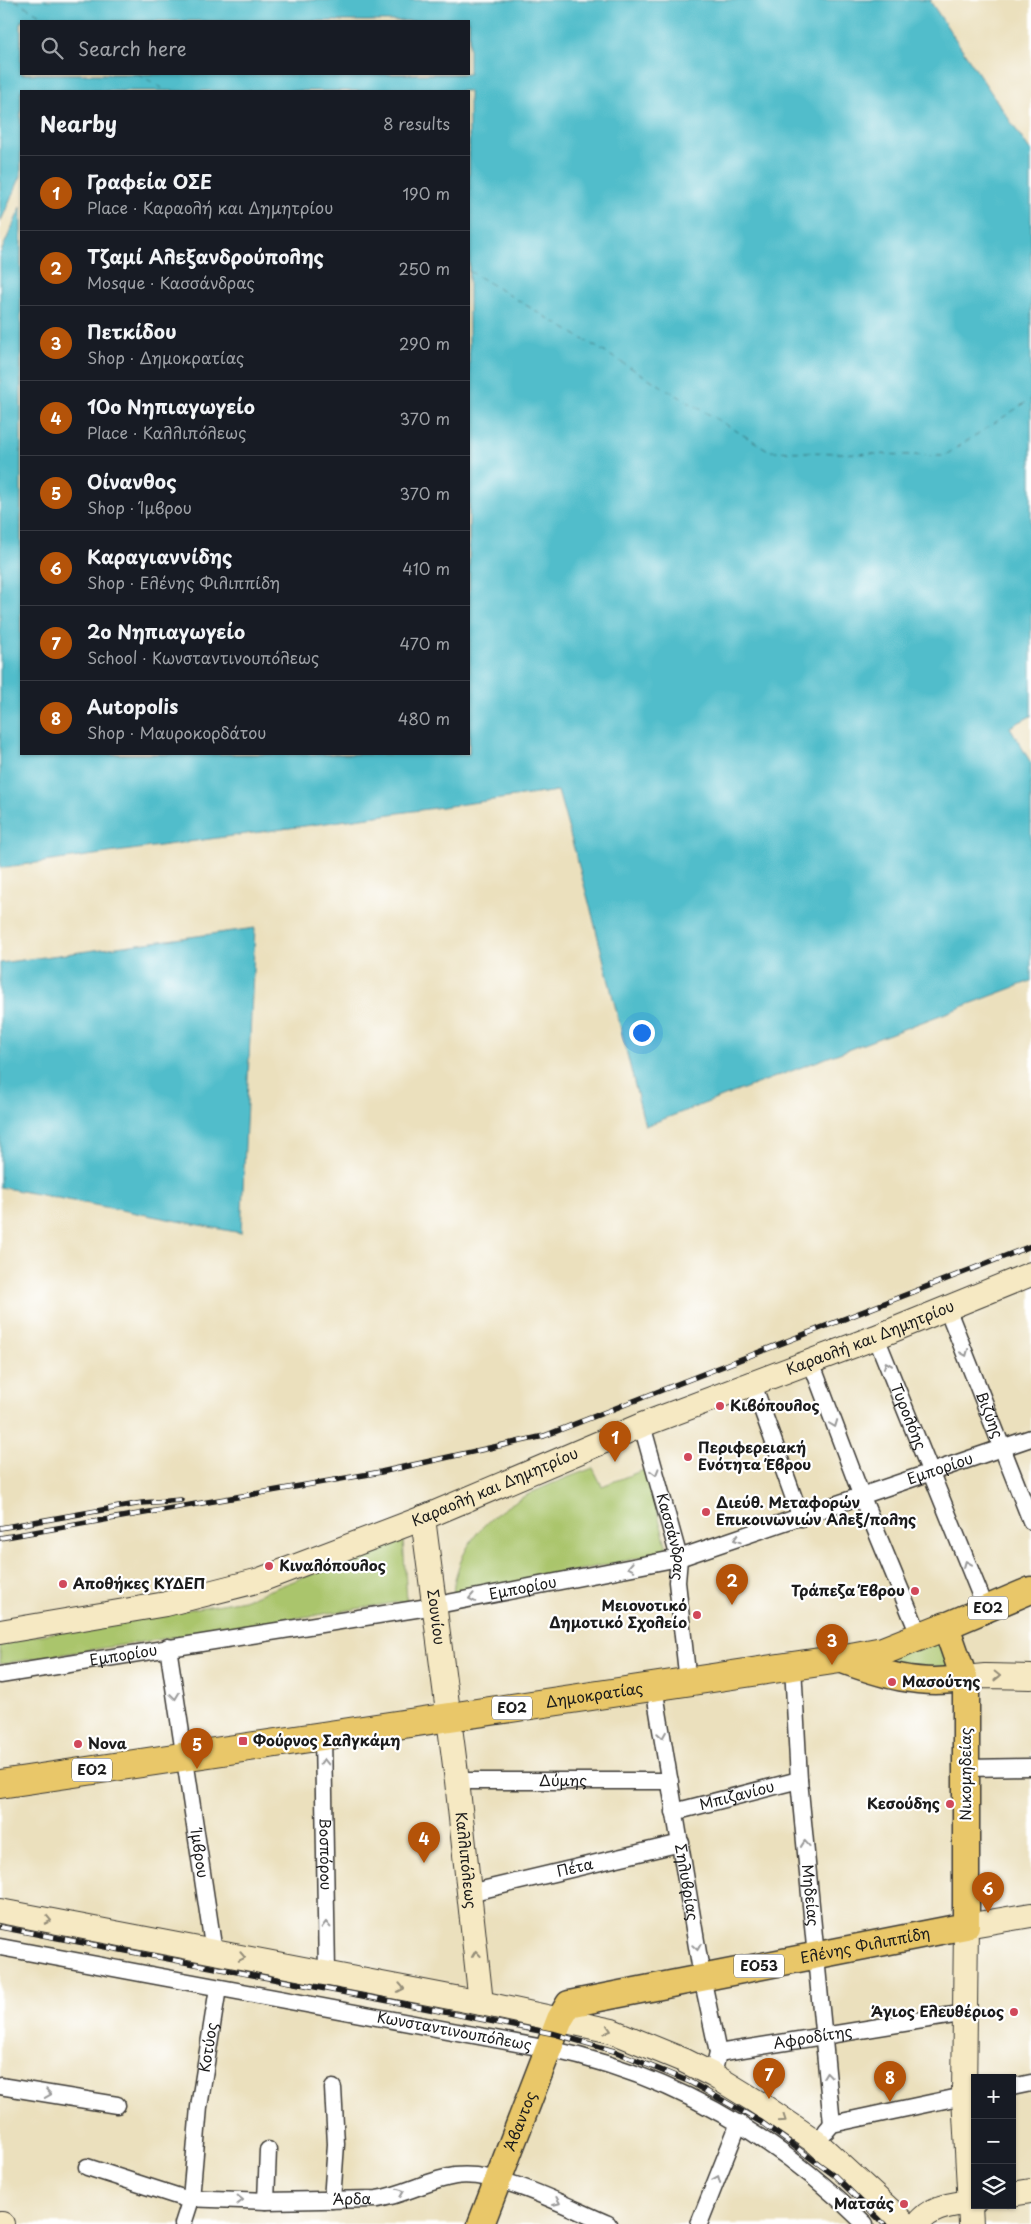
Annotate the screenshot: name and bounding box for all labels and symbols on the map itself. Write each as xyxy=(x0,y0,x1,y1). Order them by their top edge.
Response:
your location xyxy=(629,1020,655,1046)
street label: Καραολή και Δημητρίου xyxy=(782,1293,957,1380)
one-way arrow xyxy=(958,1348,969,1357)
one-way arrow xyxy=(883,1361,893,1369)
street label: Τυρολόης xyxy=(886,1380,933,1453)
street label: Βιζύης xyxy=(971,1387,1010,1442)
place label: Κιβόπουλος xyxy=(730,1393,820,1416)
marker: Κιβόπουλος xyxy=(714,1400,726,1412)
one-way arrow xyxy=(828,1419,838,1428)
pin: 1 xyxy=(599,1421,631,1462)
place label: Περιφερειακή Ενότητα Έβρου xyxy=(698,1435,811,1475)
street label: Καραολή και Δημητρίου xyxy=(408,1440,581,1531)
street label: Εμπορίου xyxy=(904,1446,976,1489)
marker: Περιφερειακή Ενότητα Έβρου xyxy=(682,1451,694,1463)
one-way arrow xyxy=(650,1468,660,1476)
street label: Κασσάνδρας xyxy=(651,1490,692,1582)
place label: Διεύθ. Μεταφορών Επικοινωνιών Αλεξ/πολης xyxy=(716,1490,916,1530)
marker: Διεύθ. Μεταφορών Επικοινωνιών Αλεξ/πολης xyxy=(700,1506,712,1518)
one-way arrow xyxy=(733,1533,741,1543)
place label: Κιναλόπουλος xyxy=(279,1553,386,1576)
marker: Κιναλόπουλος xyxy=(263,1560,275,1572)
one-way arrow xyxy=(963,1560,974,1569)
one-way arrow xyxy=(627,1562,636,1572)
pin: 2 xyxy=(716,1564,748,1605)
street label: Εμπορίου xyxy=(487,1569,558,1605)
place label: Αποθήκες ΚΥΔΕΠ xyxy=(73,1571,206,1594)
marker: Αποθήκες ΚΥΔΕΠ xyxy=(57,1578,69,1590)
place label: Τράπεζα Έβρου xyxy=(791,1578,905,1601)
marker: Τράπεζα Έβρου xyxy=(909,1585,921,1597)
street label: Σουνίου xyxy=(422,1588,452,1646)
one-way arrow xyxy=(468,1593,476,1603)
place label: Μειονοτικό Δημοτικό Σχολείο xyxy=(549,1593,687,1633)
road number: ΕΟ2 xyxy=(968,1596,1008,1620)
marker: Μειονοτικό Δημοτικό Σχολείο xyxy=(691,1609,703,1621)
pin: 3 xyxy=(816,1624,848,1665)
street label: Εμπορίου xyxy=(88,1637,159,1671)
place label: Μασούτης xyxy=(902,1669,980,1692)
one-way arrow xyxy=(994,1671,1001,1681)
street label: Δημοκρατίας xyxy=(544,1675,645,1713)
marker: Μασούτης xyxy=(886,1676,898,1688)
one-way arrow xyxy=(169,1692,180,1700)
road number: ΕΟ2 xyxy=(492,1696,532,1720)
street label: Νικομηδείας xyxy=(953,1727,976,1821)
pin: 5 xyxy=(181,1728,213,1769)
place label: Φούρνος Σαλγκάμη xyxy=(253,1728,400,1751)
one-way arrow xyxy=(657,1730,667,1739)
place label: Nova xyxy=(88,1731,128,1754)
marker: Φούρνος Σαλγκάμη xyxy=(237,1735,249,1747)
marker: Nova xyxy=(72,1738,84,1750)
road number: ΕΟ2 xyxy=(72,1758,112,1782)
one-way arrow xyxy=(319,1758,329,1766)
street label: Δύμης xyxy=(539,1768,587,1791)
street label: Μπιζανίου xyxy=(697,1774,777,1815)
place label: Κεσούδης xyxy=(867,1791,940,1814)
marker: Κεσούδης xyxy=(944,1798,956,1810)
street label: Καλλιπόλεως xyxy=(450,1811,484,1910)
street label: Βοσπόρου xyxy=(314,1817,339,1890)
pin: 4 xyxy=(408,1822,440,1863)
street label: Ίμβρου xyxy=(185,1826,216,1879)
one-way arrow xyxy=(800,1840,811,1848)
street label: Σηλυβρίας xyxy=(670,1842,706,1922)
street label: Πέτα xyxy=(554,1851,595,1882)
street label: Μηδείας xyxy=(797,1863,826,1928)
pin: 6 xyxy=(972,1872,1004,1913)
one-way arrow xyxy=(43,1914,52,1924)
one-way arrow xyxy=(321,1920,331,1928)
street label: Ελένης Φιλιππίδη xyxy=(798,1920,932,1968)
one-way arrow xyxy=(692,1943,702,1951)
one-way arrow xyxy=(471,1950,482,1958)
one-way arrow xyxy=(237,1951,246,1962)
road number: ΕΟ53 xyxy=(734,1954,784,1978)
one-way arrow xyxy=(397,1982,406,1992)
place label: Άγιος Ελευθέριος xyxy=(871,1999,1004,2022)
street label: Κωνσταντινουπόλεως xyxy=(375,2004,534,2056)
marker: Άγιος Ελευθέριος xyxy=(1008,2006,1020,2018)
street label: Αφροδίτης xyxy=(771,2019,854,2054)
street label: Κοτύος xyxy=(192,2020,222,2074)
one-way arrow xyxy=(603,2024,611,2034)
pin: 7 xyxy=(753,2058,785,2099)
pin: 8 xyxy=(874,2061,906,2102)
one-way arrow xyxy=(822,2071,833,2079)
street label: Άβαντος xyxy=(497,2087,541,2154)
one-way arrow xyxy=(45,2088,53,2099)
one-way arrow xyxy=(777,2113,786,2123)
one-way arrow xyxy=(711,2175,721,2184)
street label: Άρδα xyxy=(332,2186,372,2210)
one-way arrow xyxy=(397,2188,405,2198)
place label: Ματσάς xyxy=(834,2191,894,2214)
one-way arrow xyxy=(236,2195,244,2205)
one-way arrow xyxy=(552,2196,561,2207)
marker: Ματσάς xyxy=(898,2198,910,2210)

